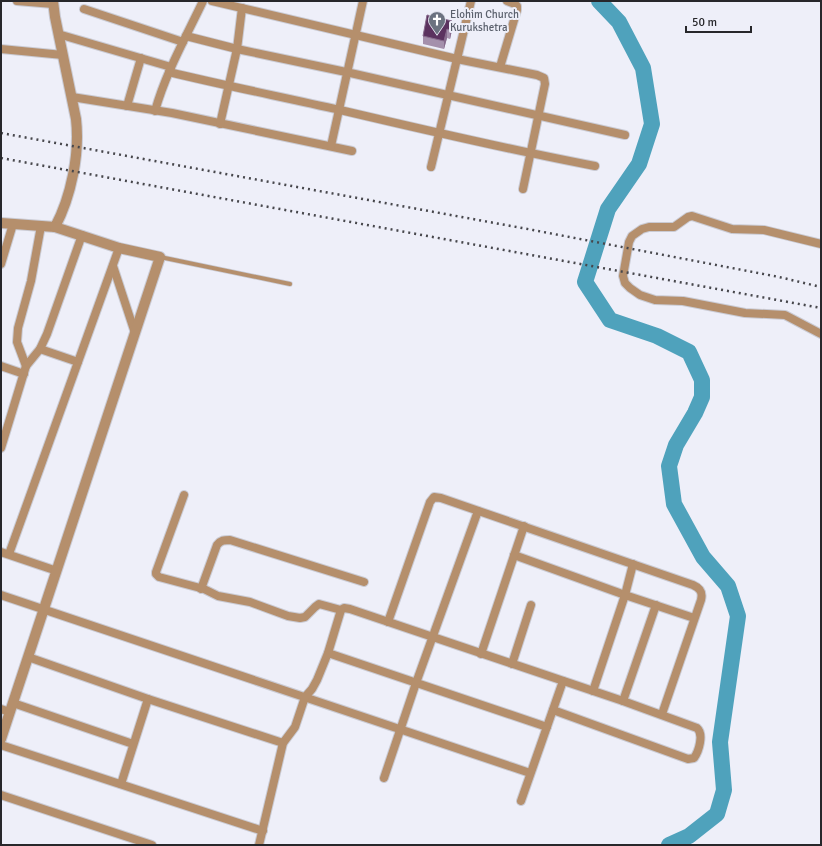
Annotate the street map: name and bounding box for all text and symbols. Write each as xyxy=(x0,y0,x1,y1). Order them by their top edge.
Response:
place label: Elohim Church Kurukshetra xyxy=(450,8,519,34)
scale bar xyxy=(686,8,751,34)
church icon: Elohim Church Kurukshetra xyxy=(427,10,447,35)
text: 50 m xyxy=(692,15,717,30)

